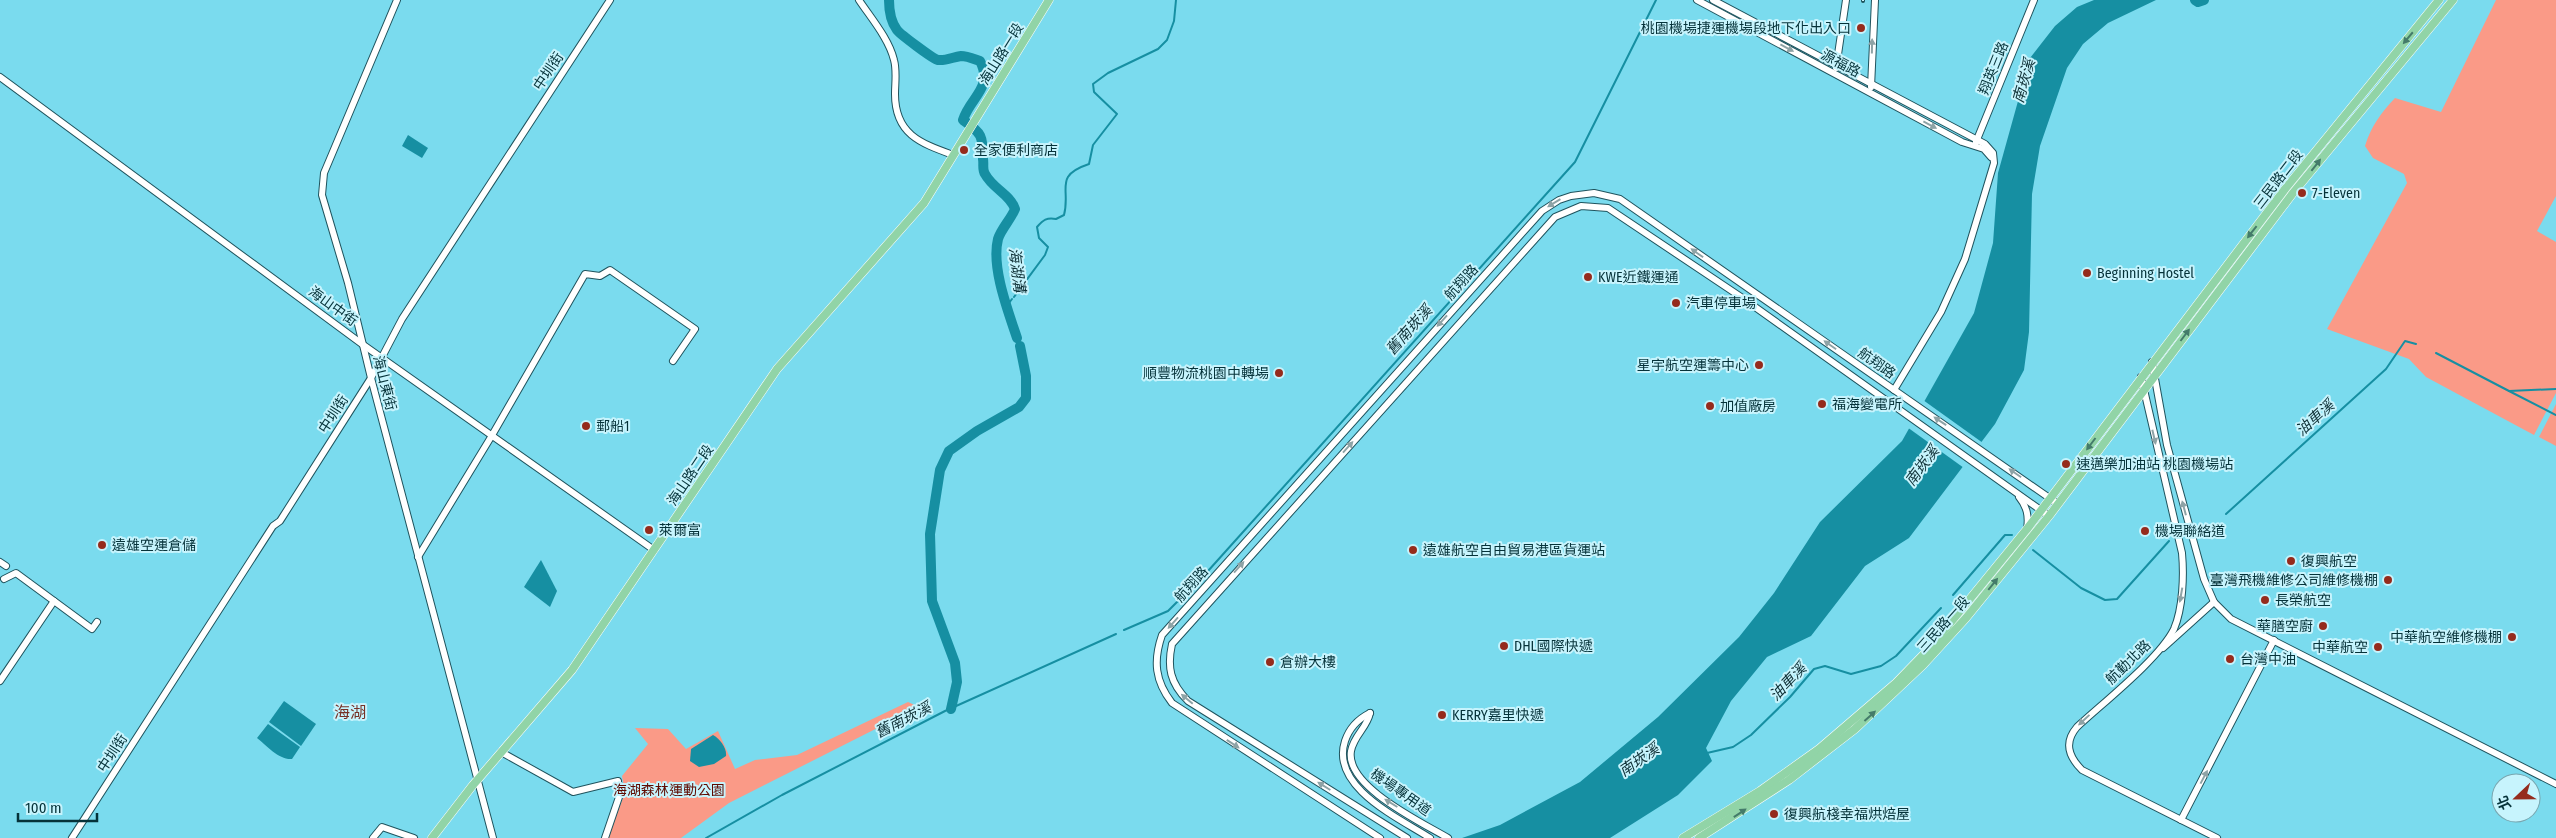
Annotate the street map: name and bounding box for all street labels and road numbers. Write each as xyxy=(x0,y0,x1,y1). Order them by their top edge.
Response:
street label: 海山路一段 xyxy=(976,20,1027,88)
street label: 翔英三路 xyxy=(1975,39,2012,97)
street label: 源福路 xyxy=(1818,46,1863,81)
street label: 中圳街 xyxy=(530,49,567,93)
street label: 三民路二段 xyxy=(2250,146,2307,212)
street label: 航翔路 xyxy=(1441,261,1482,304)
street label: 海山中街 xyxy=(305,283,360,330)
street label: 航翔路 xyxy=(1855,344,1899,382)
street label: 海山東街 xyxy=(369,354,400,412)
street label: 中圳街 xyxy=(315,392,352,437)
street label: 海山路二段 xyxy=(664,442,717,509)
street label: 航翔路 xyxy=(1171,563,1212,606)
street label: 三民路一段 xyxy=(1914,593,1973,656)
street label: 航勤北路 xyxy=(2102,637,2154,688)
street label: 中圳街 xyxy=(94,731,131,776)
street label: 機場專用道 xyxy=(1367,765,1434,819)

